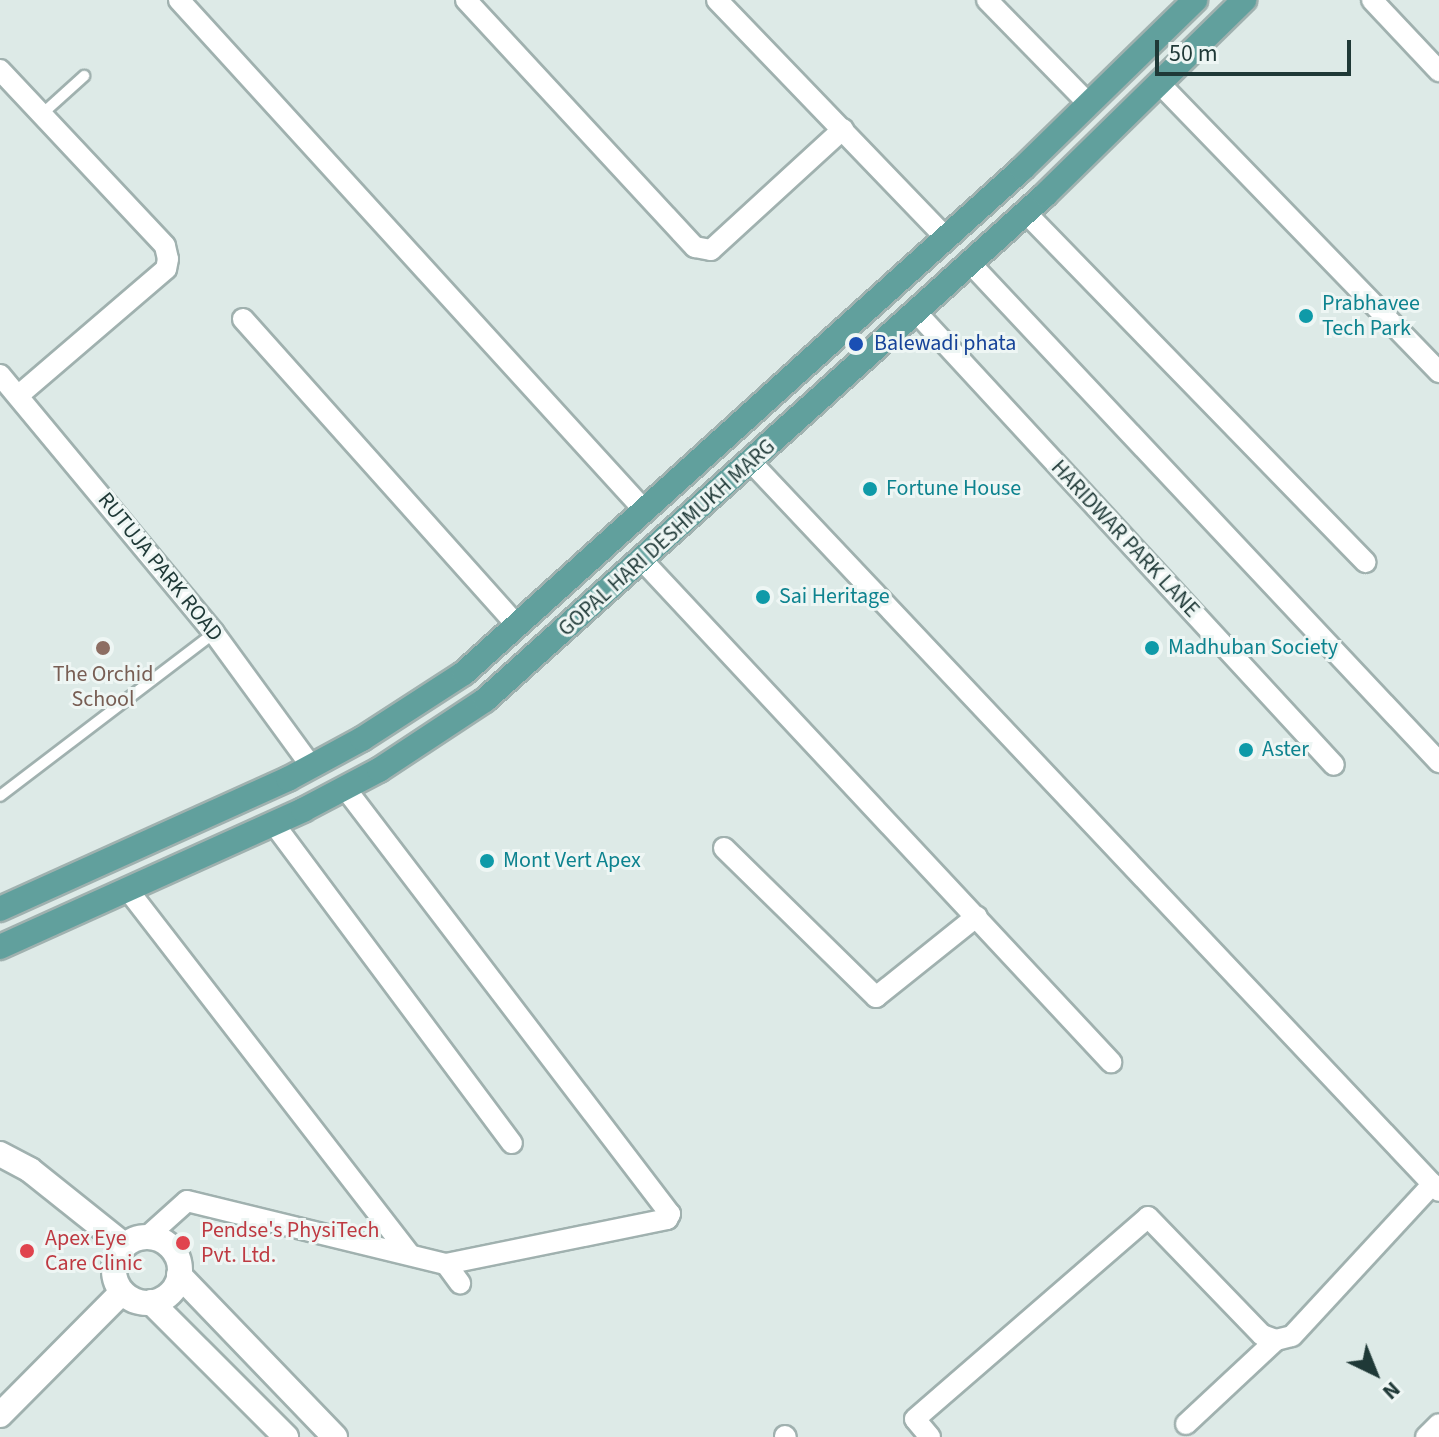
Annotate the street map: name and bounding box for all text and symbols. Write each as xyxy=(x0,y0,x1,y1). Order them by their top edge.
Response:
scale bar xyxy=(1159,24,1355,74)
text: 50 m xyxy=(1169,36,1218,71)
place label: Prabhavee Tech Park xyxy=(1322,290,1420,342)
marker: Prabhavee Tech Park xyxy=(1297,307,1315,325)
place label: Balewadi phata xyxy=(874,331,1016,357)
marker: Balewadi phata xyxy=(845,333,867,355)
street label: GOPAL HARI DESHMUKH MARG xyxy=(553,434,781,642)
street label: HARIDWAR PARK LANE xyxy=(1045,455,1205,623)
place label: Fortune House xyxy=(886,476,1021,502)
marker: Fortune House xyxy=(861,480,879,498)
street label: RUTUJA PARK ROAD xyxy=(92,487,228,647)
place label: Sai Heritage xyxy=(779,584,890,610)
marker: Sai Heritage xyxy=(754,588,772,606)
place label: Madhuban Society xyxy=(1168,635,1338,661)
marker: The Orchid School xyxy=(94,639,112,657)
marker: Madhuban Society xyxy=(1143,639,1161,657)
place label: The Orchid School xyxy=(53,661,153,712)
place label: Aster xyxy=(1262,737,1309,763)
marker: Aster xyxy=(1237,741,1255,759)
place label: Mont Vert Apex xyxy=(503,848,641,874)
marker: Mont Vert Apex xyxy=(478,852,496,870)
place label: Pendse's PhysiTech Pvt. Ltd. xyxy=(201,1217,379,1268)
place label: Apex Eye Care Clinic xyxy=(45,1225,142,1276)
marker: Pendse's PhysiTech Pvt. Ltd. xyxy=(172,1232,194,1254)
marker: Apex Eye Care Clinic xyxy=(16,1240,38,1262)
north arrow xyxy=(1335,1333,1415,1413)
text: N xyxy=(1375,1374,1408,1407)

